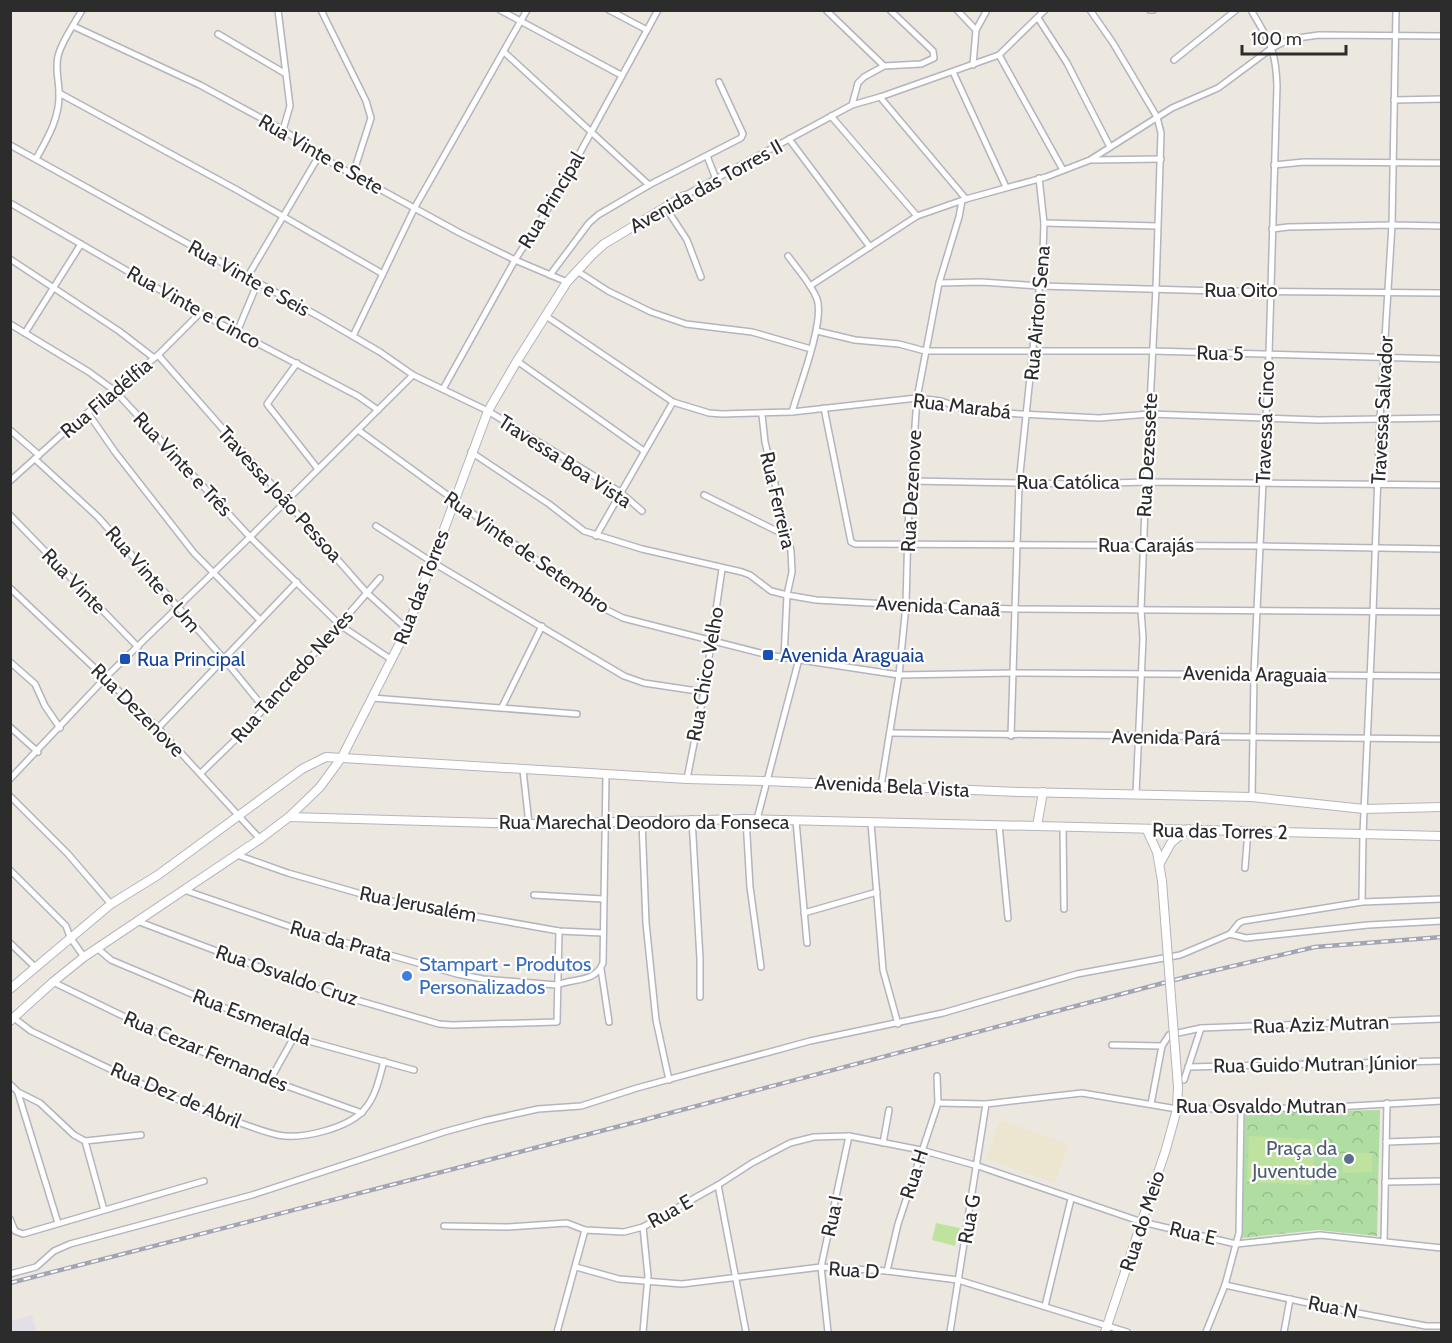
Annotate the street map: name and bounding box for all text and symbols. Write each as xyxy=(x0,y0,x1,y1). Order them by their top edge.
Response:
scale bar xyxy=(1242,18,1346,56)
text: 100 m xyxy=(1251,28,1302,50)
street label: Rua Vinte e Sete xyxy=(255,109,387,199)
street label: Avenida das Torres II xyxy=(625,134,787,238)
street label: Rua Principal xyxy=(513,147,589,253)
street label: Rua Vinte e Seis xyxy=(184,235,314,321)
street label: Rua Airton Sena xyxy=(1019,244,1055,381)
street label: Rua Vinte e Cinco xyxy=(123,260,265,354)
street label: Rua Oito xyxy=(1204,278,1278,302)
street label: Travessa Salvador xyxy=(1366,335,1398,485)
street label: Rua 5 xyxy=(1196,341,1244,365)
street label: Rua Filadélfia xyxy=(55,353,157,443)
street label: Travessa Cinco xyxy=(1251,360,1279,484)
street label: Rua Marabá xyxy=(912,388,1013,424)
street label: Rua Dezessete xyxy=(1132,392,1162,518)
street label: Rua Vinte e Três xyxy=(128,407,238,521)
street label: Travessa Boa Vista xyxy=(494,409,636,513)
street label: Travessa João Pessoa xyxy=(213,421,348,567)
street label: Rua Dezenove xyxy=(896,429,926,553)
street label: Rua Ferreira xyxy=(755,449,801,551)
street label: Rua Católica xyxy=(1016,470,1120,494)
street label: Rua Vinte de Setembro xyxy=(440,486,614,618)
street label: Rua Vinte e Um xyxy=(100,521,206,637)
street label: Rua das Torres xyxy=(388,526,454,648)
street label: Rua Carajás xyxy=(1098,533,1194,557)
street label: Rua Vinte xyxy=(37,543,111,619)
street label: Avenida Canaã xyxy=(875,591,1001,621)
street label: Rua Tancredo Neves xyxy=(226,605,358,747)
street label: Rua Chico Velho xyxy=(681,605,729,743)
place label: Avenida Araguaia xyxy=(780,643,925,667)
place label: Rua Principal xyxy=(137,647,245,671)
marker: Avenida Araguaia xyxy=(761,648,775,662)
marker: Rua Principal xyxy=(118,652,132,666)
street label: Rua Dezenove xyxy=(86,658,190,762)
street label: Avenida Araguaia xyxy=(1183,661,1328,687)
street label: Avenida Pará xyxy=(1111,724,1221,750)
street label: Avenida Bela Vista xyxy=(814,770,970,802)
street label: Rua Marechal Deodoro da Fonseca xyxy=(499,810,790,834)
street label: Rua das Torres 2 xyxy=(1152,818,1288,844)
street label: Rua Jerusalém xyxy=(358,881,478,927)
street label: Rua da Prata xyxy=(287,915,395,967)
street label: Rua Osvaldo Cruz xyxy=(213,939,361,1011)
place label: Stampart - Produtos Personalizados xyxy=(419,952,591,999)
marker: Stampart - Produtos Personalizados xyxy=(400,969,414,983)
street label: Rua Esmeralda xyxy=(190,983,315,1051)
street label: Rua Cezar Fernandes xyxy=(120,1006,292,1096)
street label: Rua Aziz Mutran xyxy=(1252,1010,1390,1038)
street label: Rua Guido Mutran Júnior xyxy=(1213,1050,1418,1078)
street label: Rua Dez de Abril xyxy=(107,1057,245,1133)
street label: Rua Osvaldo Mutran xyxy=(1176,1094,1346,1118)
place label: Praça da Juventude xyxy=(1251,1136,1337,1183)
street label: Rua H xyxy=(895,1146,933,1202)
marker: Praça da Juventude xyxy=(1342,1152,1356,1166)
street label: Rua do Meio xyxy=(1114,1168,1170,1274)
street label: Rua E xyxy=(643,1189,697,1233)
street label: Rua G xyxy=(953,1192,985,1246)
street label: Rua I xyxy=(816,1193,848,1239)
street label: Rua E xyxy=(1167,1216,1219,1250)
street label: Rua D xyxy=(828,1256,880,1284)
street label: Rua N xyxy=(1306,1290,1360,1324)

